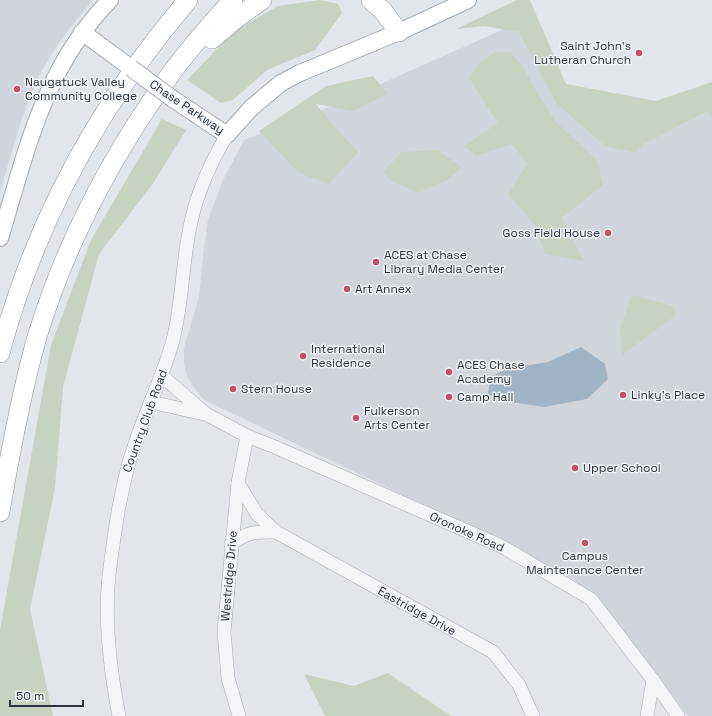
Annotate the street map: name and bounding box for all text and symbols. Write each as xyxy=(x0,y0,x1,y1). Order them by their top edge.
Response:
place label: Saint John's Lutheran Church xyxy=(534,38,631,68)
marker: Saint John's Lutheran Church xyxy=(634,48,644,58)
place label: Naugatuck Valley Community College xyxy=(25,74,137,104)
street label: Chase Parkway xyxy=(146,76,228,138)
marker: Naugatuck Valley Community College xyxy=(12,84,22,94)
place label: Goss Field House xyxy=(503,225,600,241)
marker: Goss Field House xyxy=(603,228,613,238)
place label: ACES at Chase Library Media Center xyxy=(384,247,505,277)
marker: ACES at Chase Library Media Center xyxy=(371,257,381,267)
place label: Art Annex xyxy=(355,281,412,297)
marker: Art Annex xyxy=(342,284,352,294)
place label: International Residence xyxy=(311,341,385,371)
marker: International Residence xyxy=(298,351,308,361)
place label: ACES Chase Academy xyxy=(457,357,525,387)
street label: Country Club Road xyxy=(119,367,171,475)
marker: ACES Chase Academy xyxy=(444,367,454,377)
place label: Stern House xyxy=(241,381,312,397)
marker: Stern House xyxy=(228,384,238,394)
place label: Linky’s Place xyxy=(631,387,705,403)
place label: Camp Hall xyxy=(457,389,513,405)
marker: Linky’s Place xyxy=(618,390,628,400)
marker: Camp Hall xyxy=(444,392,454,402)
place label: Fulkerson Arts Center xyxy=(364,403,430,433)
marker: Fulkerson Arts Center xyxy=(351,413,361,423)
place label: Upper School xyxy=(583,460,661,476)
marker: Upper School xyxy=(570,463,580,473)
street label: Oronoke Road xyxy=(427,508,507,556)
street label: Westridge Drive xyxy=(217,530,241,622)
marker: Campus Maintenance Center xyxy=(580,538,590,548)
place label: Campus Maintenance Center xyxy=(526,548,644,578)
street label: Eastridge Drive xyxy=(375,583,459,639)
scale bar xyxy=(10,682,83,708)
text: 50 m xyxy=(16,688,44,704)

